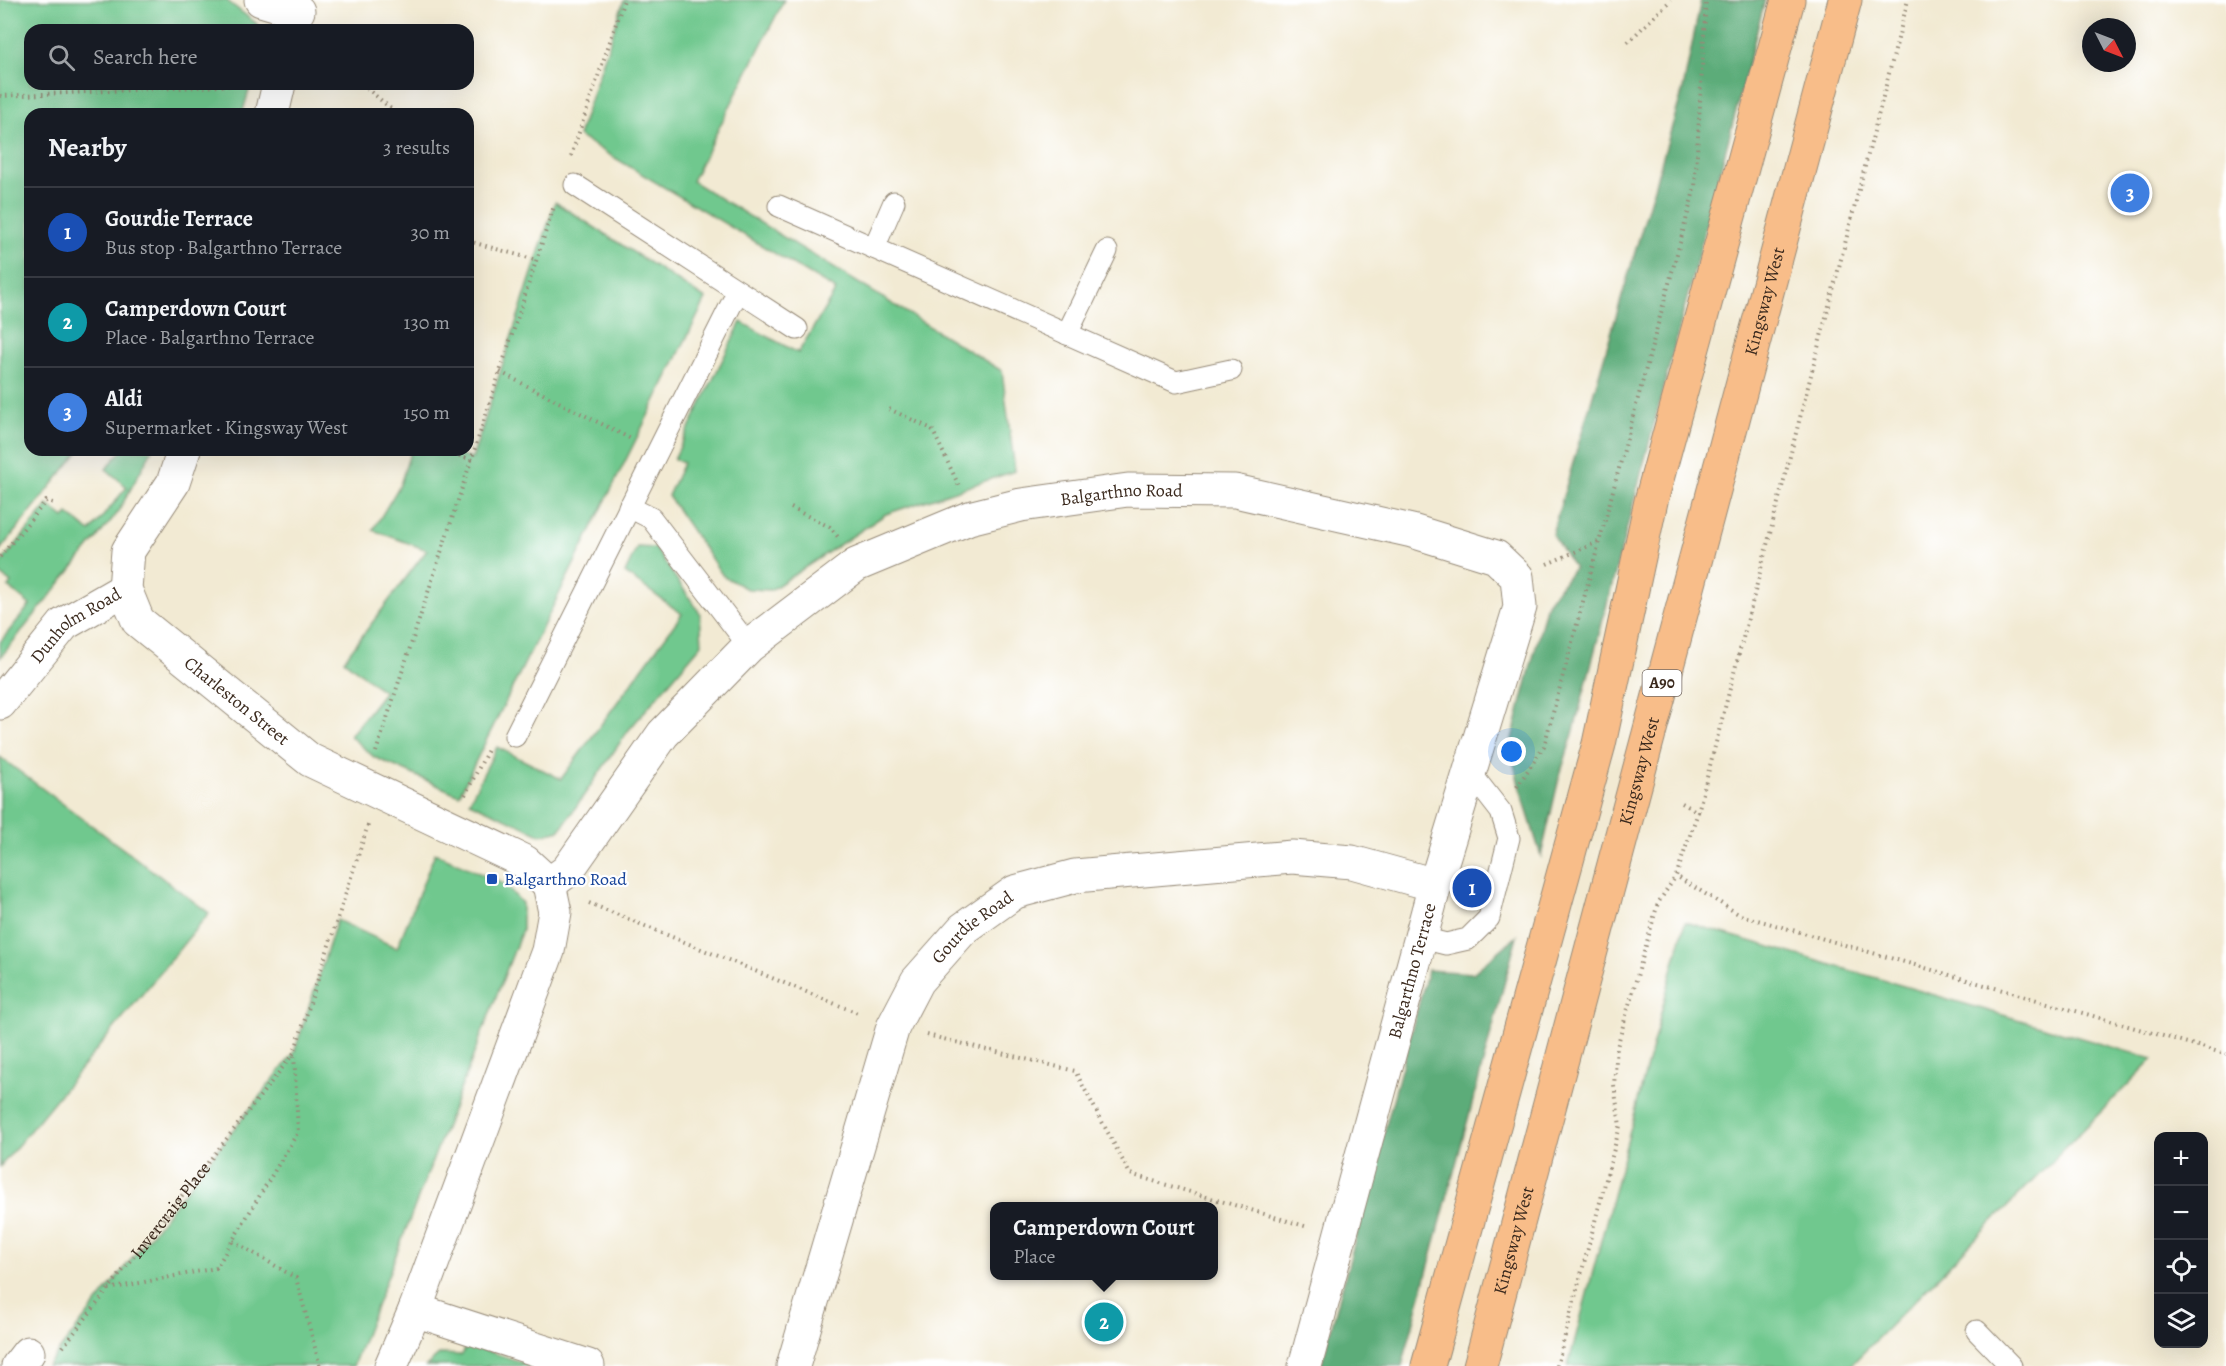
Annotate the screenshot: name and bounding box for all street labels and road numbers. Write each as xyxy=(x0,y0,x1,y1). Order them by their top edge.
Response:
street label: Kingsway West xyxy=(1739,244,1790,358)
street label: Balgarthno Road xyxy=(1059,477,1183,511)
street label: Dunholm Road xyxy=(25,582,126,668)
street label: Charleston Street xyxy=(179,651,294,751)
road number: A90 xyxy=(1642,670,1682,696)
street label: Kingsway West xyxy=(1613,714,1665,828)
street label: Gourdie Road xyxy=(926,885,1018,969)
street label: Balgarthno Terrace xyxy=(1382,900,1442,1042)
street label: Invercraig Place xyxy=(125,1157,216,1264)
street label: Kingsway West xyxy=(1488,1183,1540,1297)

